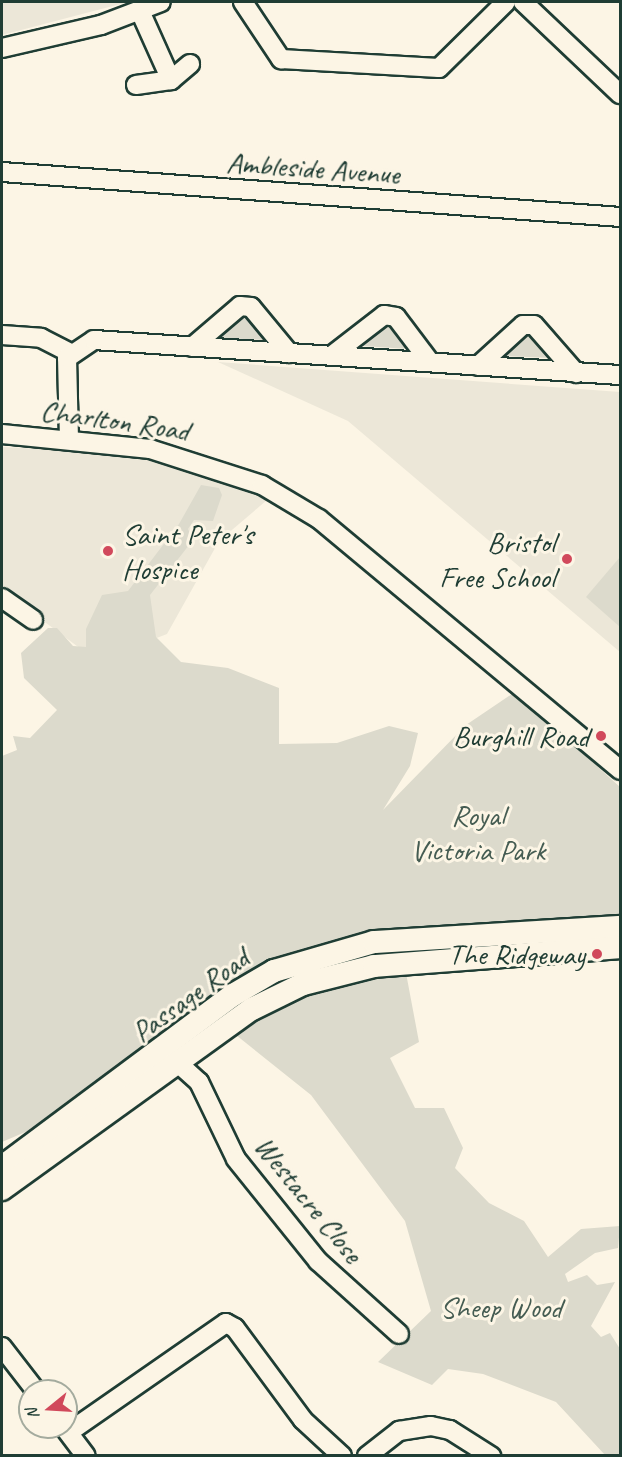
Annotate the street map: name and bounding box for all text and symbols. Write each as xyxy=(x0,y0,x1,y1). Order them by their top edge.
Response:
street label: Ambleside Avenue xyxy=(225,144,401,192)
street label: Charlton Road xyxy=(39,392,191,448)
place label: Saint Peter's Hospice xyxy=(122,516,253,586)
place label: Bristol Free School xyxy=(440,524,555,594)
marker: Saint Peter's Hospice xyxy=(99,542,117,560)
marker: Bristol Free School xyxy=(560,552,574,566)
place label: Burghill Road xyxy=(454,718,589,754)
marker: Burghill Road xyxy=(594,729,608,743)
park label: Royal Victoria Park xyxy=(410,797,546,868)
place label: The Ridgeway xyxy=(448,936,585,972)
street label: Passage Road xyxy=(124,940,256,1050)
marker: The Ridgeway xyxy=(590,947,604,961)
street label: Westacre Close xyxy=(247,1128,371,1270)
park label: Sheep Wood xyxy=(440,1289,562,1325)
north arrow xyxy=(18,1379,78,1439)
text: N xyxy=(22,1406,44,1422)

